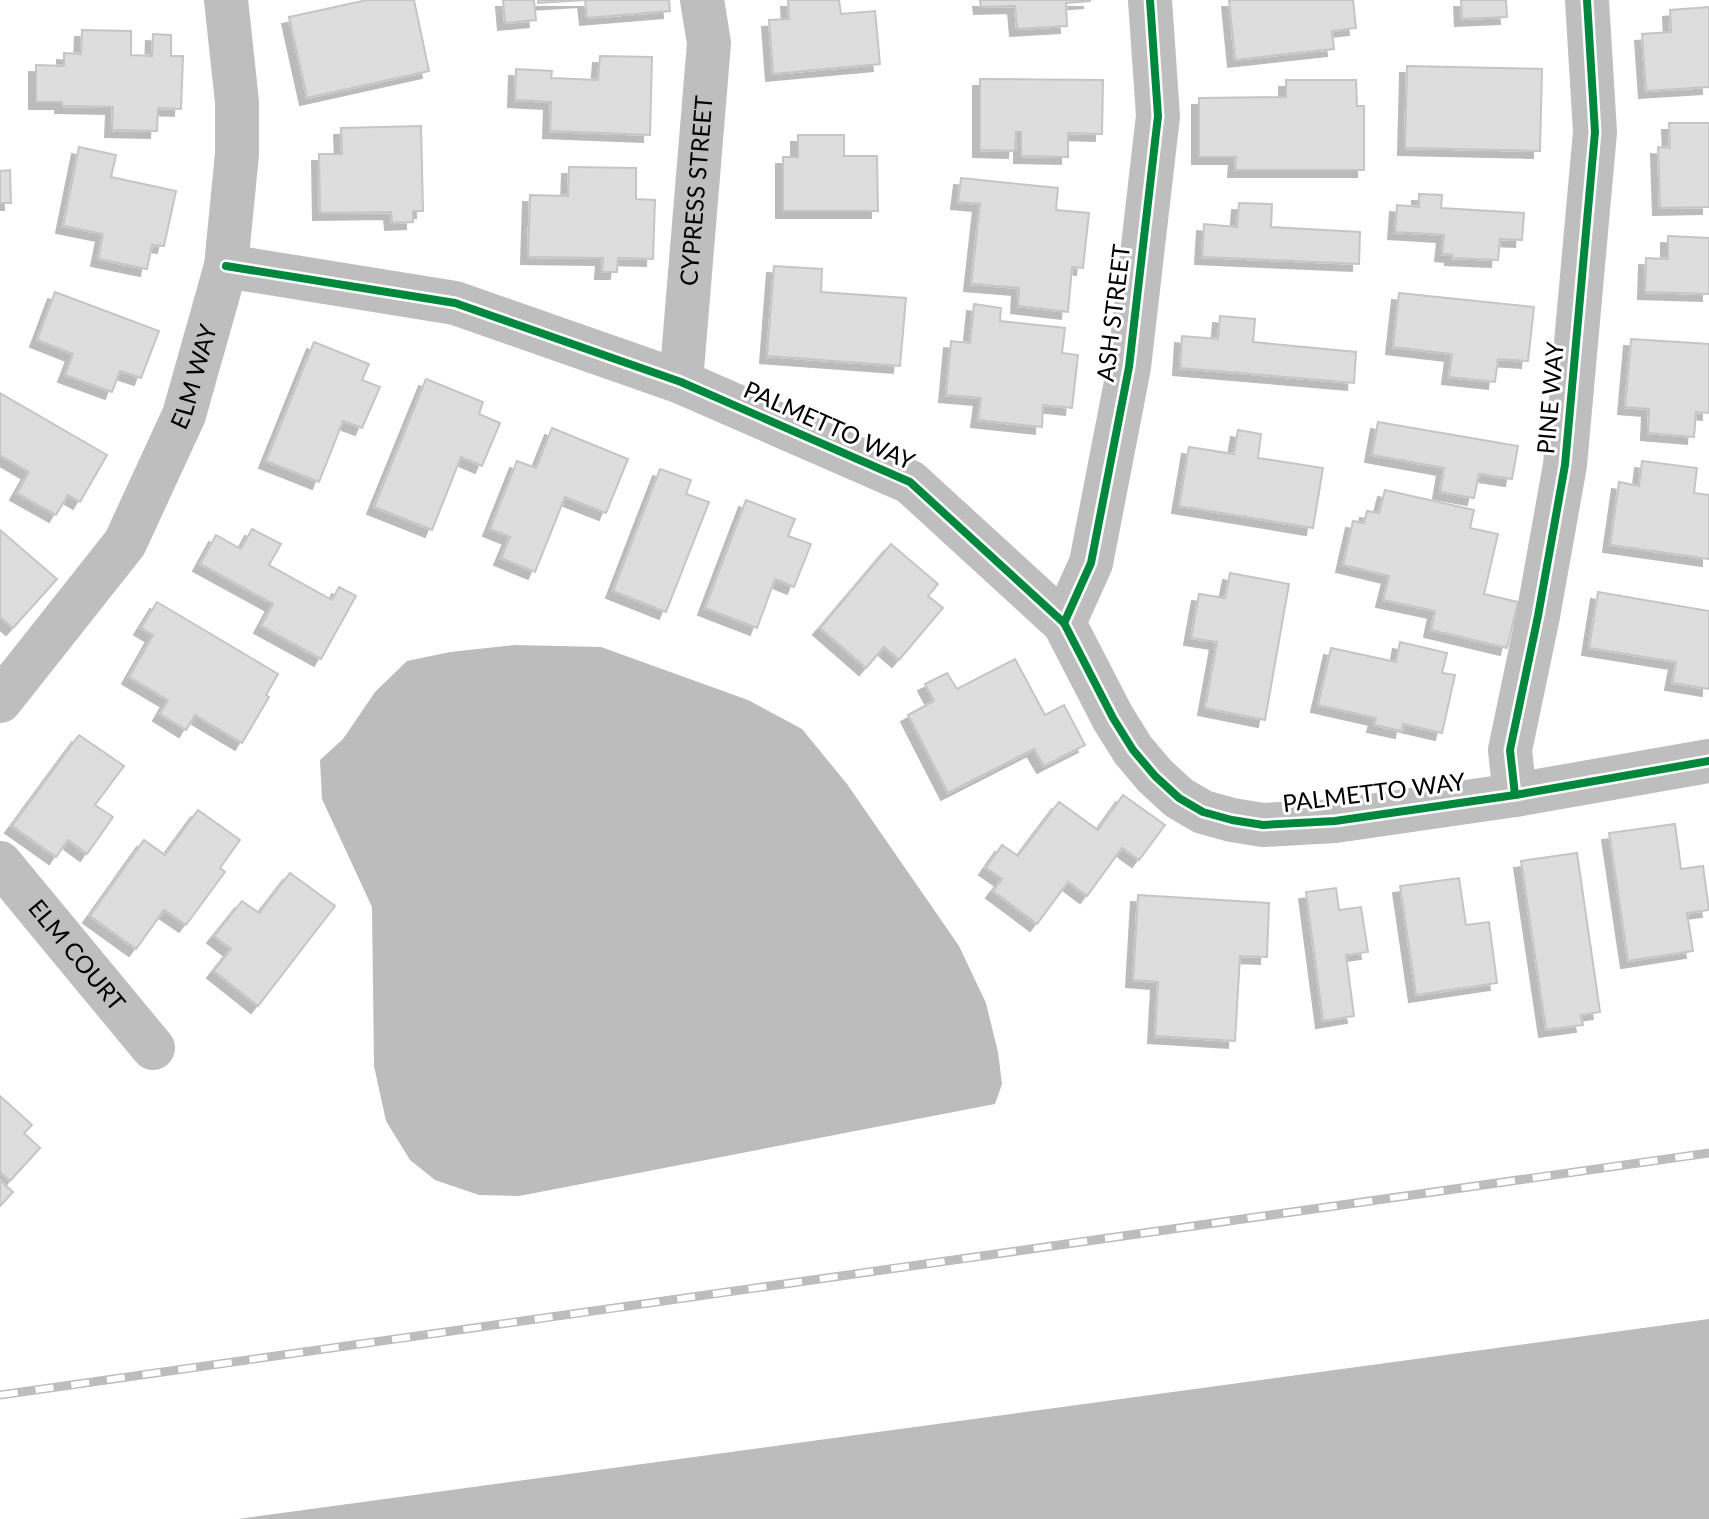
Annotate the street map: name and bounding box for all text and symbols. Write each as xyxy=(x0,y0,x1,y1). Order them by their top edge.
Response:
street label: CYPRESS STREET xyxy=(673,94,718,287)
street label: ASH STREET xyxy=(1090,243,1135,383)
street label: ELM WAY xyxy=(163,321,222,433)
street label: PINE WAY xyxy=(1530,341,1569,455)
street label: PALMETTO WAY xyxy=(740,374,920,475)
street label: PALMETTO WAY xyxy=(1281,766,1467,817)
street label: ELM COURT xyxy=(23,893,132,1016)

